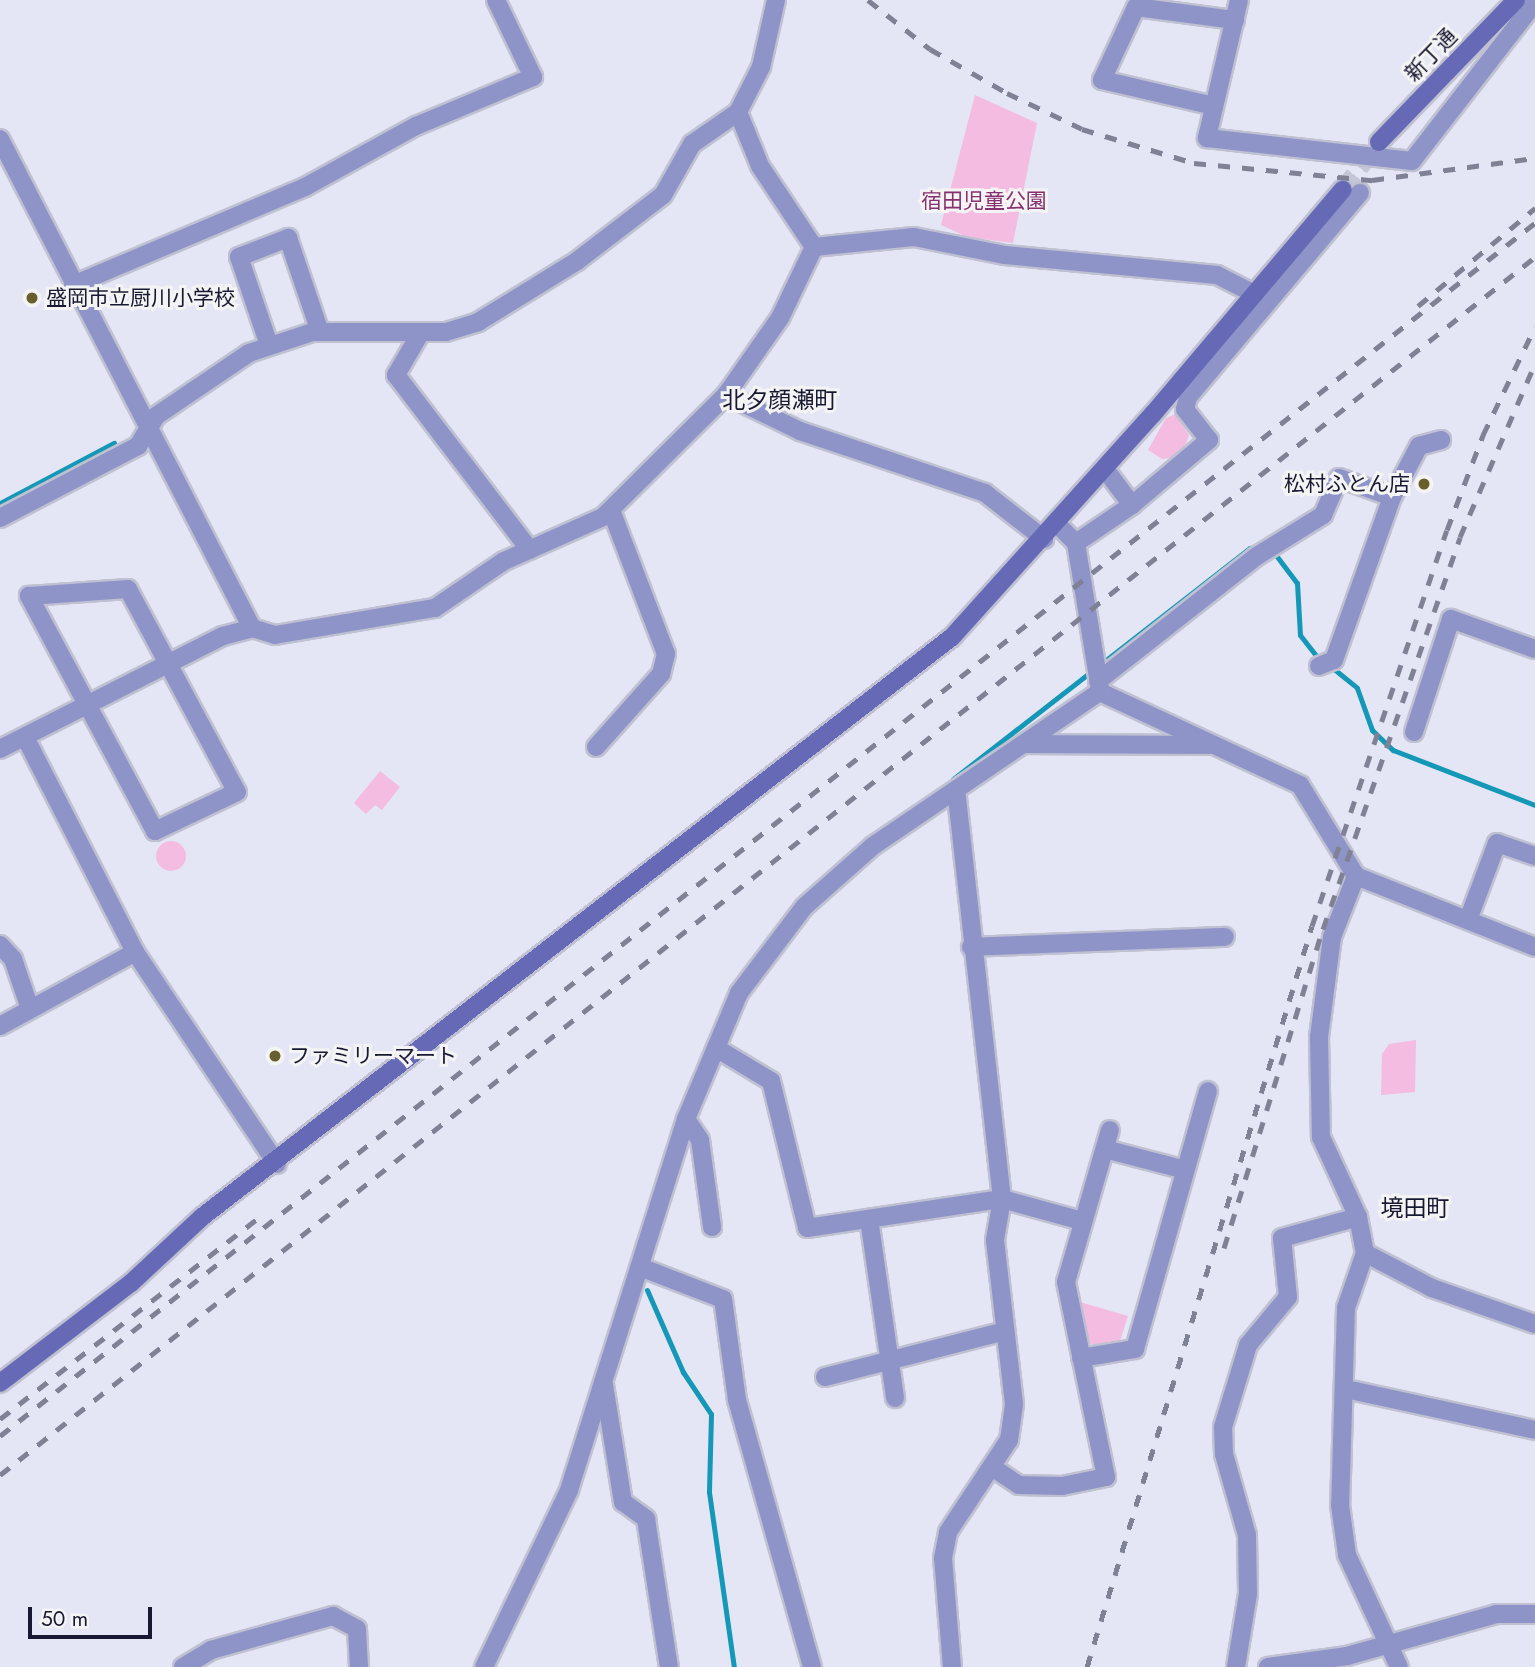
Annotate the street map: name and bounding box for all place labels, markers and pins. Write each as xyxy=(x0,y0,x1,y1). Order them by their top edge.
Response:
place label: 盛岡市立厨川小学校 xyxy=(46,285,235,311)
marker: 盛岡市立厨川小学校 xyxy=(24,290,40,306)
place label: 松村ふとん店 xyxy=(1284,471,1410,497)
marker: 松村ふとん店 xyxy=(1416,476,1432,492)
place label: ファミリーマート xyxy=(289,1043,457,1069)
marker: ファミリーマート xyxy=(267,1048,283,1064)

